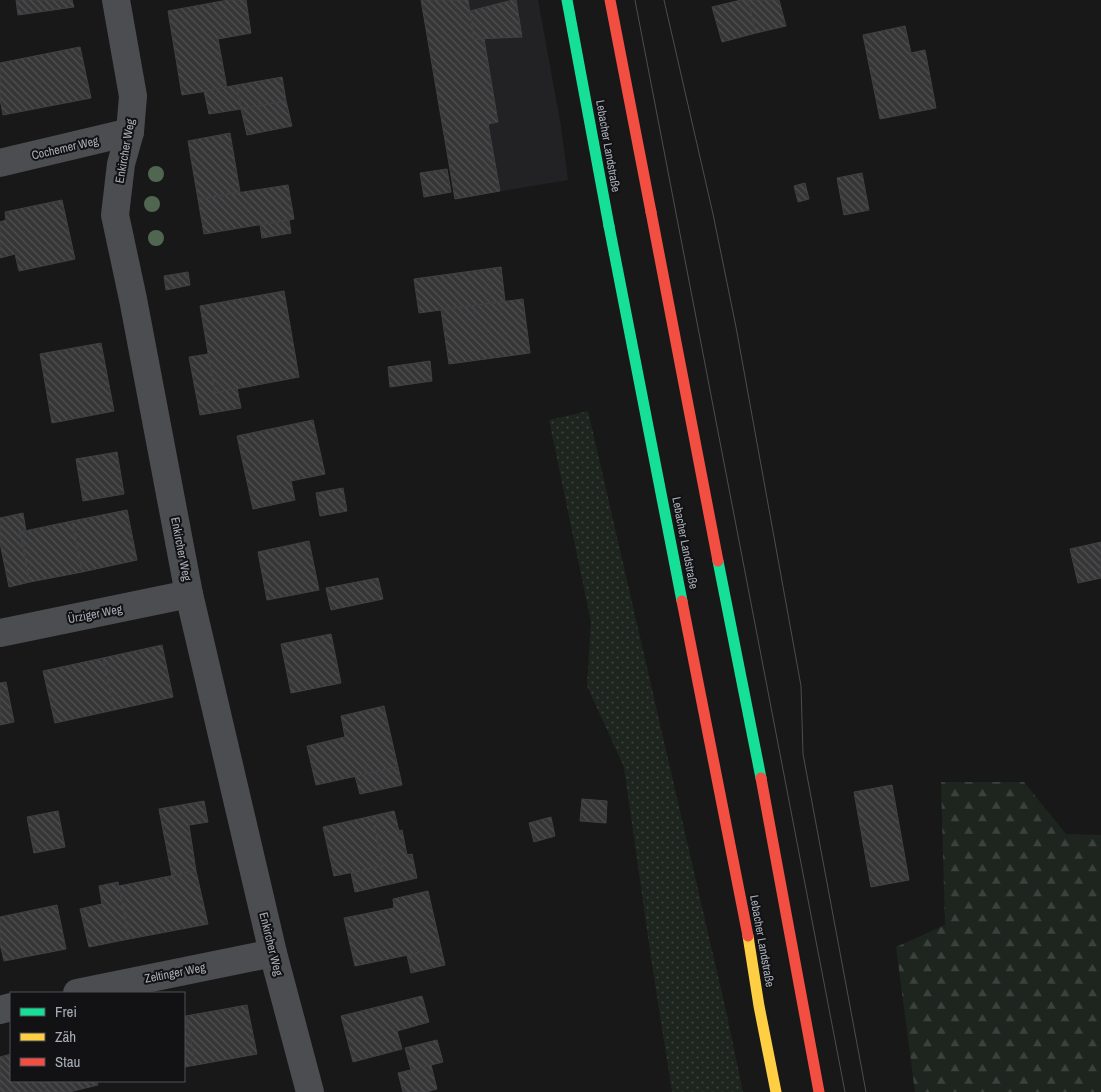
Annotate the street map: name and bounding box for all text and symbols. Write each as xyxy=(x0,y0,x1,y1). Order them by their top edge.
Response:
street label: Lebacher Landstraße xyxy=(592,99,624,193)
street label: Enkircher Weg xyxy=(111,117,139,184)
street label: Cochemer Weg xyxy=(30,132,101,163)
street label: Lebacher Landstraße xyxy=(668,496,702,590)
street label: Enkircher Weg xyxy=(167,516,195,583)
street label: Ürziger Weg xyxy=(66,600,124,627)
street label: Lebacher Landstraße xyxy=(746,894,778,988)
street label: Enkircher Weg xyxy=(255,911,287,978)
street label: Zeltinger Weg xyxy=(143,959,207,987)
legend xyxy=(10,992,185,1082)
text: Frei xyxy=(55,1001,77,1022)
text: Zäh xyxy=(55,1026,76,1047)
text: Stau xyxy=(55,1051,80,1072)

